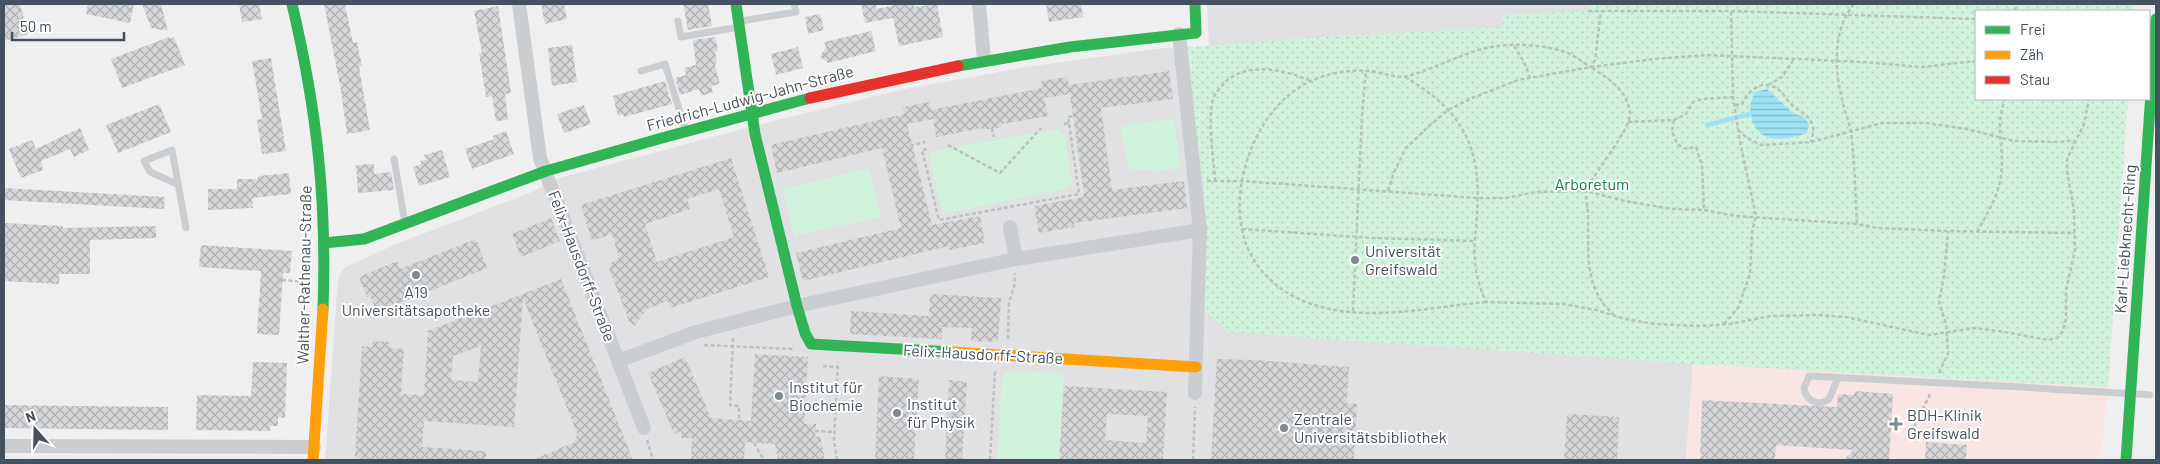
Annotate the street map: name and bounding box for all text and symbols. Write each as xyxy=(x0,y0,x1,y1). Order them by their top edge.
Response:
scale bar xyxy=(12,10,125,42)
legend xyxy=(1975,10,2150,100)
text: 50 m xyxy=(20,17,52,35)
text: Frei xyxy=(2020,20,2046,38)
text: Zäh xyxy=(2020,45,2044,63)
street label: Friedrich-Ludwig-Jahn-Straße xyxy=(644,61,855,134)
text: Stau xyxy=(2020,70,2050,88)
street label: Karl-Liebknecht-Ring xyxy=(2110,164,2139,314)
park label: Arboretum xyxy=(1555,174,1629,193)
street label: Walther-Rathenau-Straße xyxy=(292,185,315,365)
street label: Felix-Hausdorff-Straße xyxy=(545,188,620,344)
place label: Universität Greifswald xyxy=(1365,241,1441,278)
marker: Universität Greifswald xyxy=(1349,254,1361,266)
marker: A19 Universitätsapotheke xyxy=(410,269,422,281)
place label: A19 Universitätsapotheke xyxy=(342,282,490,319)
street label: Felix-Hausdorff-Straße xyxy=(902,340,1064,367)
place label: Institut für Biochemie xyxy=(789,377,863,414)
marker: Institut für Biochemie xyxy=(773,390,785,402)
place label: Institut für Physik xyxy=(907,394,975,431)
north arrow xyxy=(10,404,60,454)
place label: BDH-Klinik Greifswald xyxy=(1907,405,1982,442)
text: N xyxy=(23,407,38,426)
marker: Institut für Physik xyxy=(891,407,903,419)
place label: Zentrale Universitätsbibliothek xyxy=(1294,409,1447,446)
marker: BDH-Klinik Greifswald xyxy=(1889,417,1903,431)
marker: Zentrale Universitätsbibliothek xyxy=(1278,422,1290,434)

